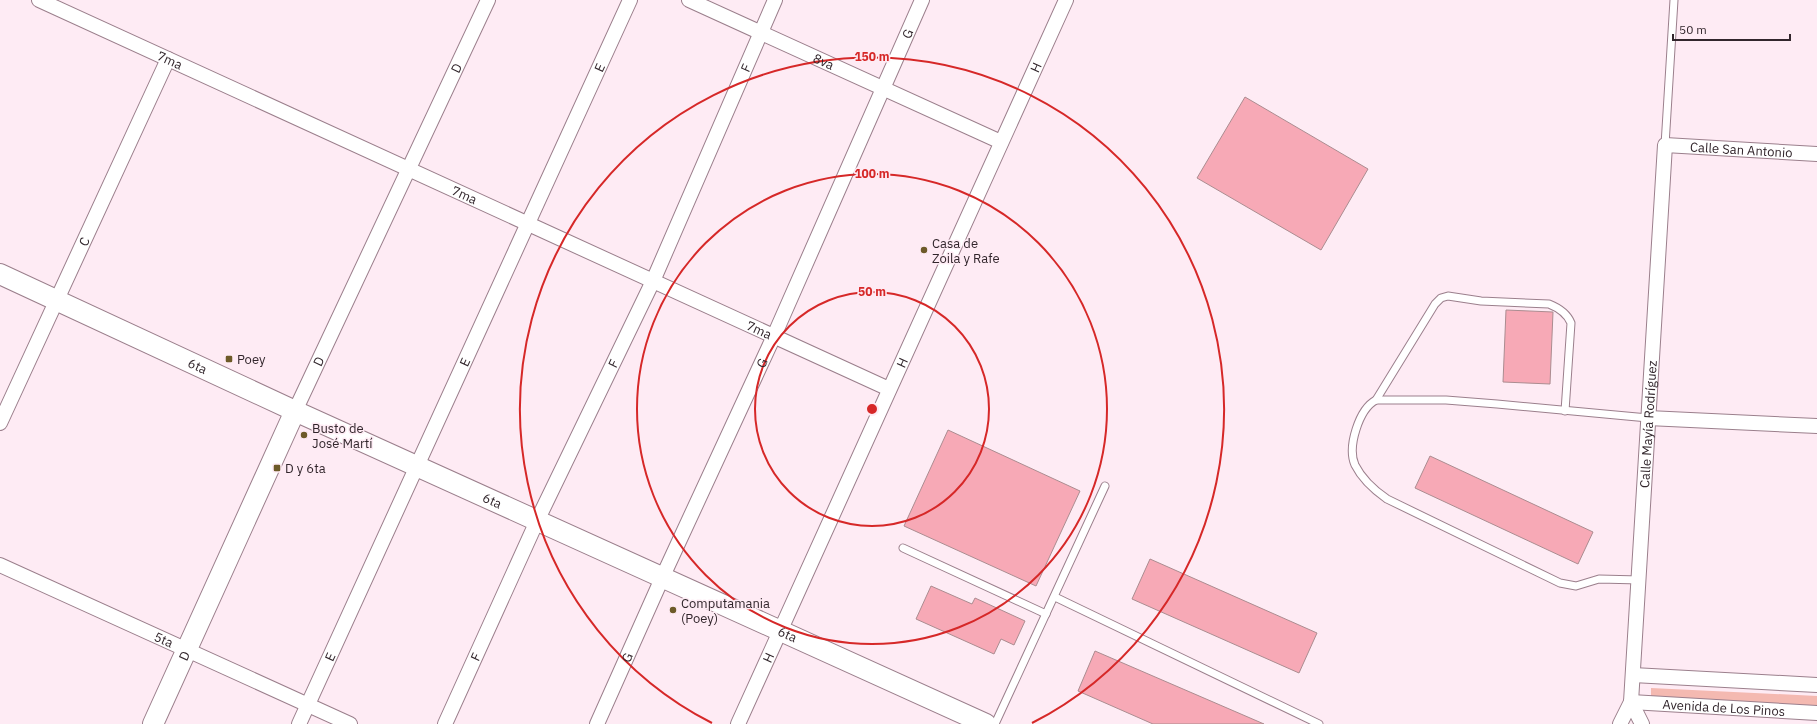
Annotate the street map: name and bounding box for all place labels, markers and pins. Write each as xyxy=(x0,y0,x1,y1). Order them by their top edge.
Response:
place label: Casa de Zoila y Rafe xyxy=(932,235,1000,267)
marker: Casa de Zoila y Rafe xyxy=(919,245,929,255)
place label: Poey xyxy=(237,351,266,368)
marker: Poey xyxy=(224,354,234,364)
centre of rings xyxy=(865,402,879,416)
place label: Busto de José Martí xyxy=(312,420,373,452)
marker: Busto de José Martí xyxy=(299,430,309,440)
place label: D y 6ta xyxy=(285,460,326,477)
marker: D y 6ta xyxy=(272,463,282,473)
place label: Computamania (Poey) xyxy=(681,595,770,627)
marker: Computamania (Poey) xyxy=(668,605,678,615)

